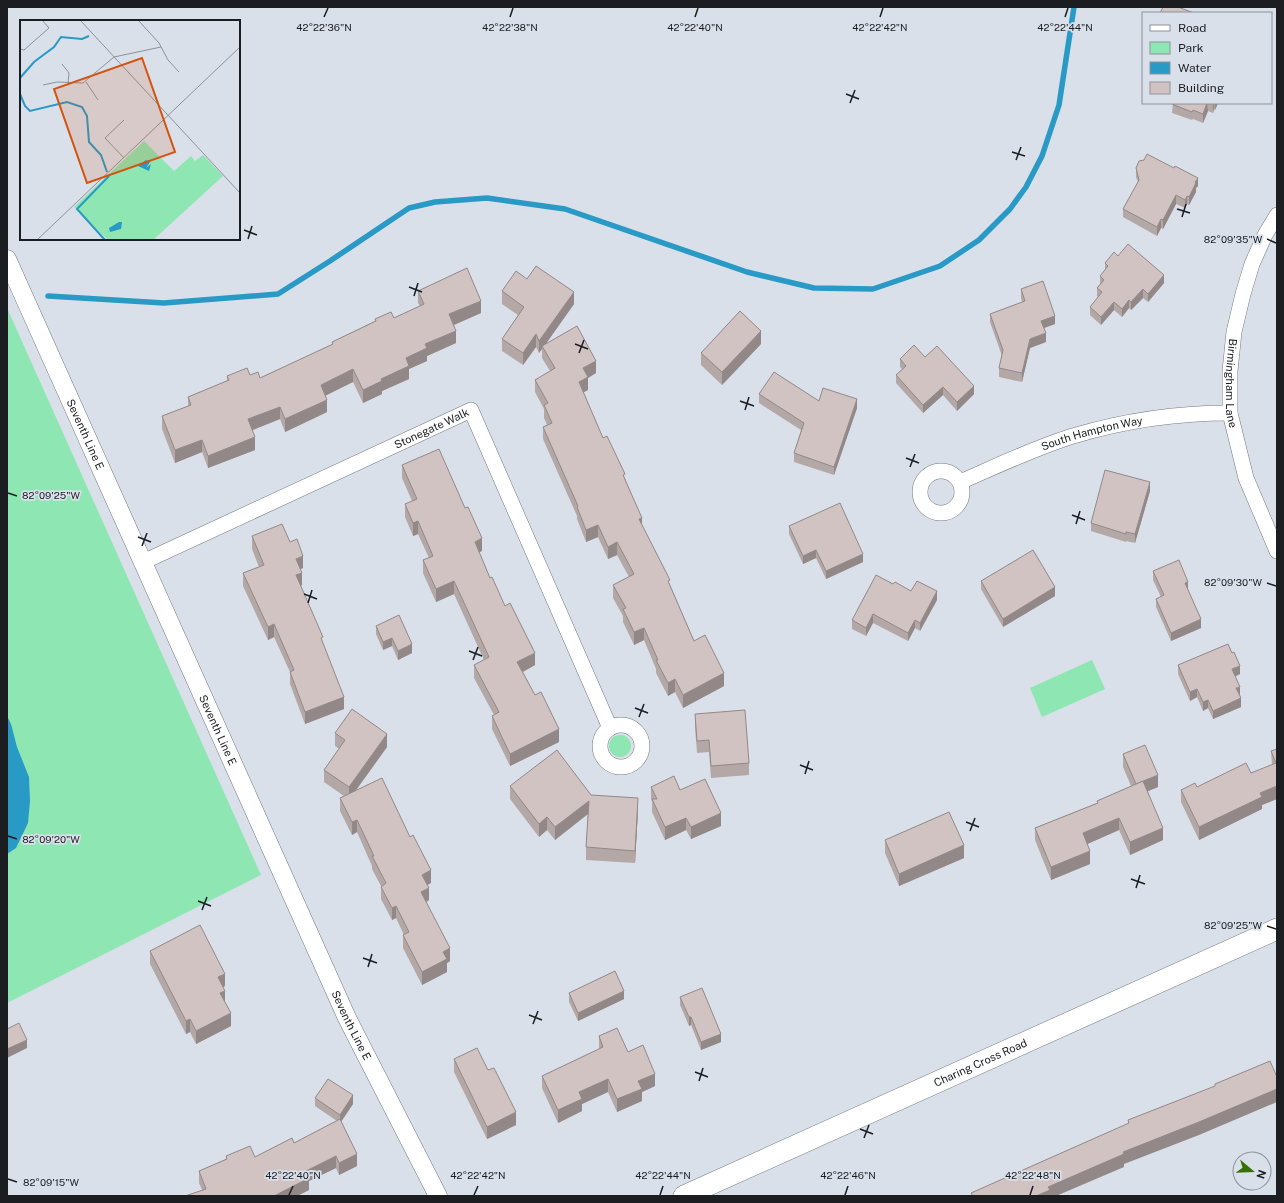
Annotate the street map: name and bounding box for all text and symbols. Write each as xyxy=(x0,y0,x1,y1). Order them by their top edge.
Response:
legend xyxy=(1142,12,1272,104)
inset map xyxy=(20,20,240,240)
text: 42°22'36"N xyxy=(296,21,352,33)
text: 42°22'38"N xyxy=(482,21,538,33)
text: 42°22'40"N xyxy=(667,21,723,33)
text: 42°22'42"N xyxy=(852,21,908,33)
text: 42°22'44"N xyxy=(1037,21,1093,33)
text: Road xyxy=(1178,21,1206,35)
text: Park xyxy=(1178,41,1204,55)
text: Water xyxy=(1178,61,1212,75)
text: Building xyxy=(1178,81,1224,95)
text: 82°09'35"W xyxy=(1204,233,1263,245)
street label: Birmingham Lane xyxy=(1224,338,1239,429)
street label: Seventh Line E xyxy=(65,397,107,471)
street label: Stonegate Walk xyxy=(392,406,471,451)
street label: South Hampton Way xyxy=(1039,414,1143,453)
text: 82°09'25"W xyxy=(22,489,80,501)
text: 82°09'30"W xyxy=(1204,576,1262,588)
street label: Seventh Line E xyxy=(197,693,239,767)
text: 82°09'20"W xyxy=(22,833,80,845)
text: 82°09'25"W xyxy=(1204,919,1262,931)
street label: Seventh Line E xyxy=(329,989,373,1062)
street label: Charing Cross Road xyxy=(932,1036,1029,1089)
north arrow xyxy=(1232,1151,1272,1191)
text: N xyxy=(1254,1168,1269,1180)
text: 42°22'40"N xyxy=(265,1169,321,1181)
text: 42°22'42"N xyxy=(450,1169,506,1181)
text: 42°22'44"N xyxy=(635,1169,691,1181)
text: 42°22'46"N xyxy=(820,1169,876,1181)
text: 42°22'48"N xyxy=(1005,1169,1061,1181)
text: 82°09'15"W xyxy=(23,1176,80,1188)

